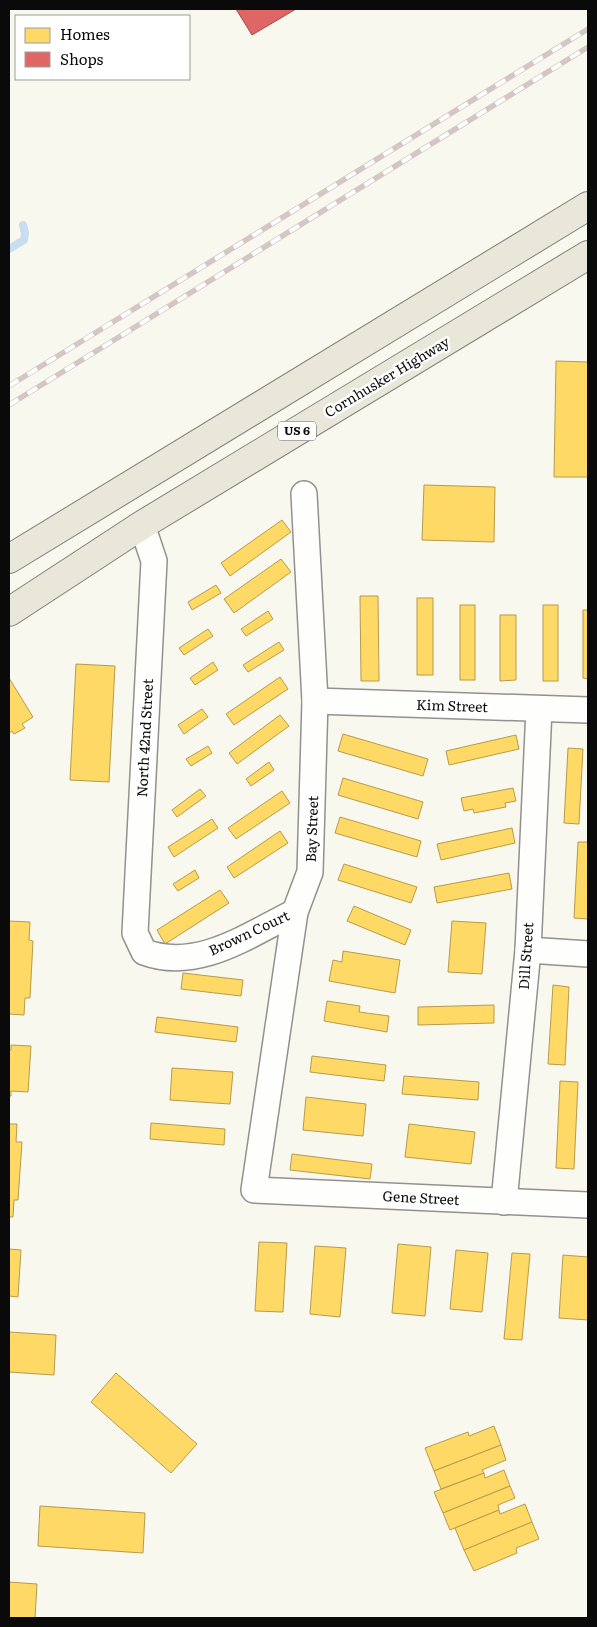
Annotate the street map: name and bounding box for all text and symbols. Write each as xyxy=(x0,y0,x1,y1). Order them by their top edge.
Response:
legend xyxy=(15,15,190,80)
text: Homes xyxy=(60,22,110,45)
text: Shops xyxy=(60,47,103,70)
street label: Cornhusker Highway xyxy=(320,330,453,421)
road number: US 6 xyxy=(278,422,316,441)
street label: North 42nd Street xyxy=(131,678,157,798)
street label: Kim Street xyxy=(416,694,489,716)
street label: Bay Street xyxy=(300,795,322,863)
street label: Brown Court xyxy=(205,905,293,960)
street label: Dill Street xyxy=(513,921,537,990)
street label: Gene Street xyxy=(382,1185,460,1209)

